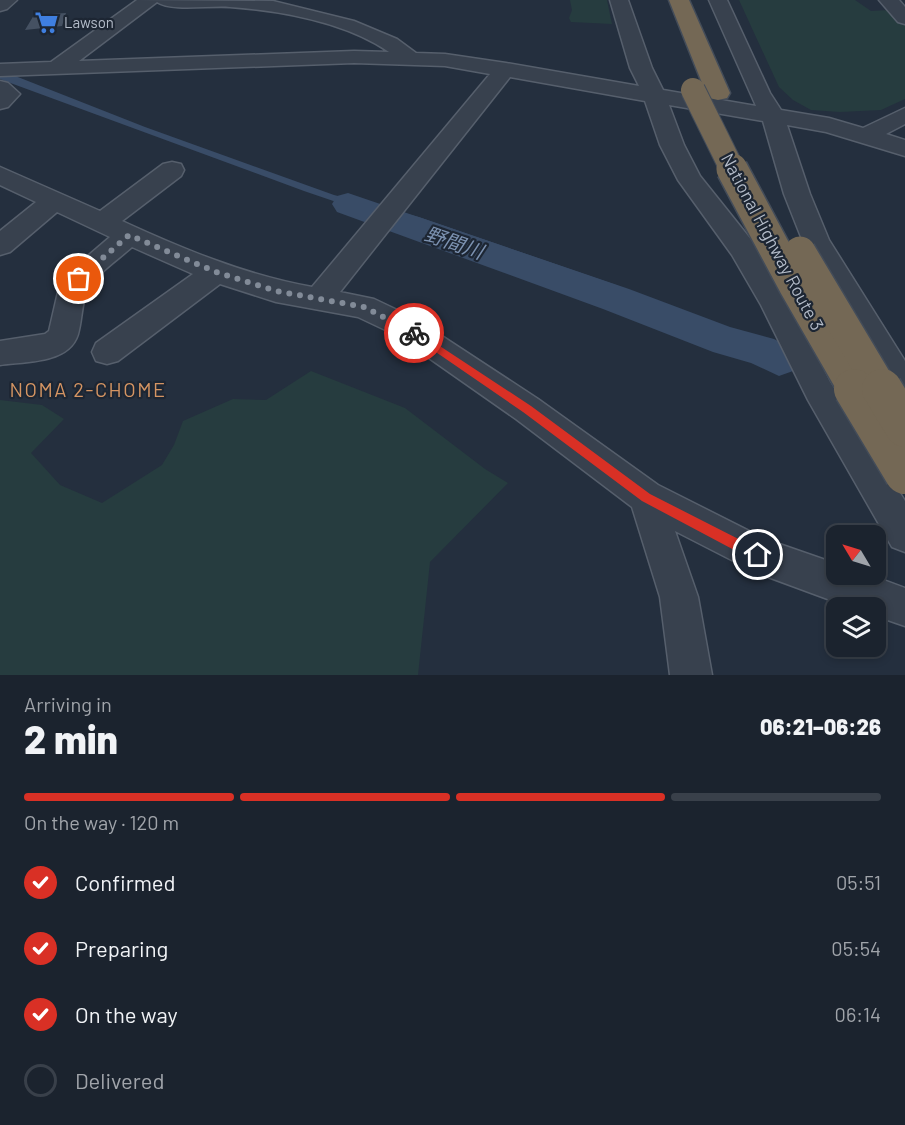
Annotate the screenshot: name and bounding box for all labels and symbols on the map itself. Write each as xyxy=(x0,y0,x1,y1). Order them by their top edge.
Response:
supermarket icon: Lawson xyxy=(33,10,59,36)
place label: Lawson xyxy=(64,13,114,31)
street label: National Highway Route 3 xyxy=(717,149,829,334)
water label: 野間川 xyxy=(422,221,488,264)
pin xyxy=(53,253,104,304)
courier xyxy=(384,303,444,363)
district label: NOMA 2-CHOME xyxy=(9,377,167,401)
north arrow xyxy=(826,525,886,585)
pin xyxy=(732,529,783,580)

